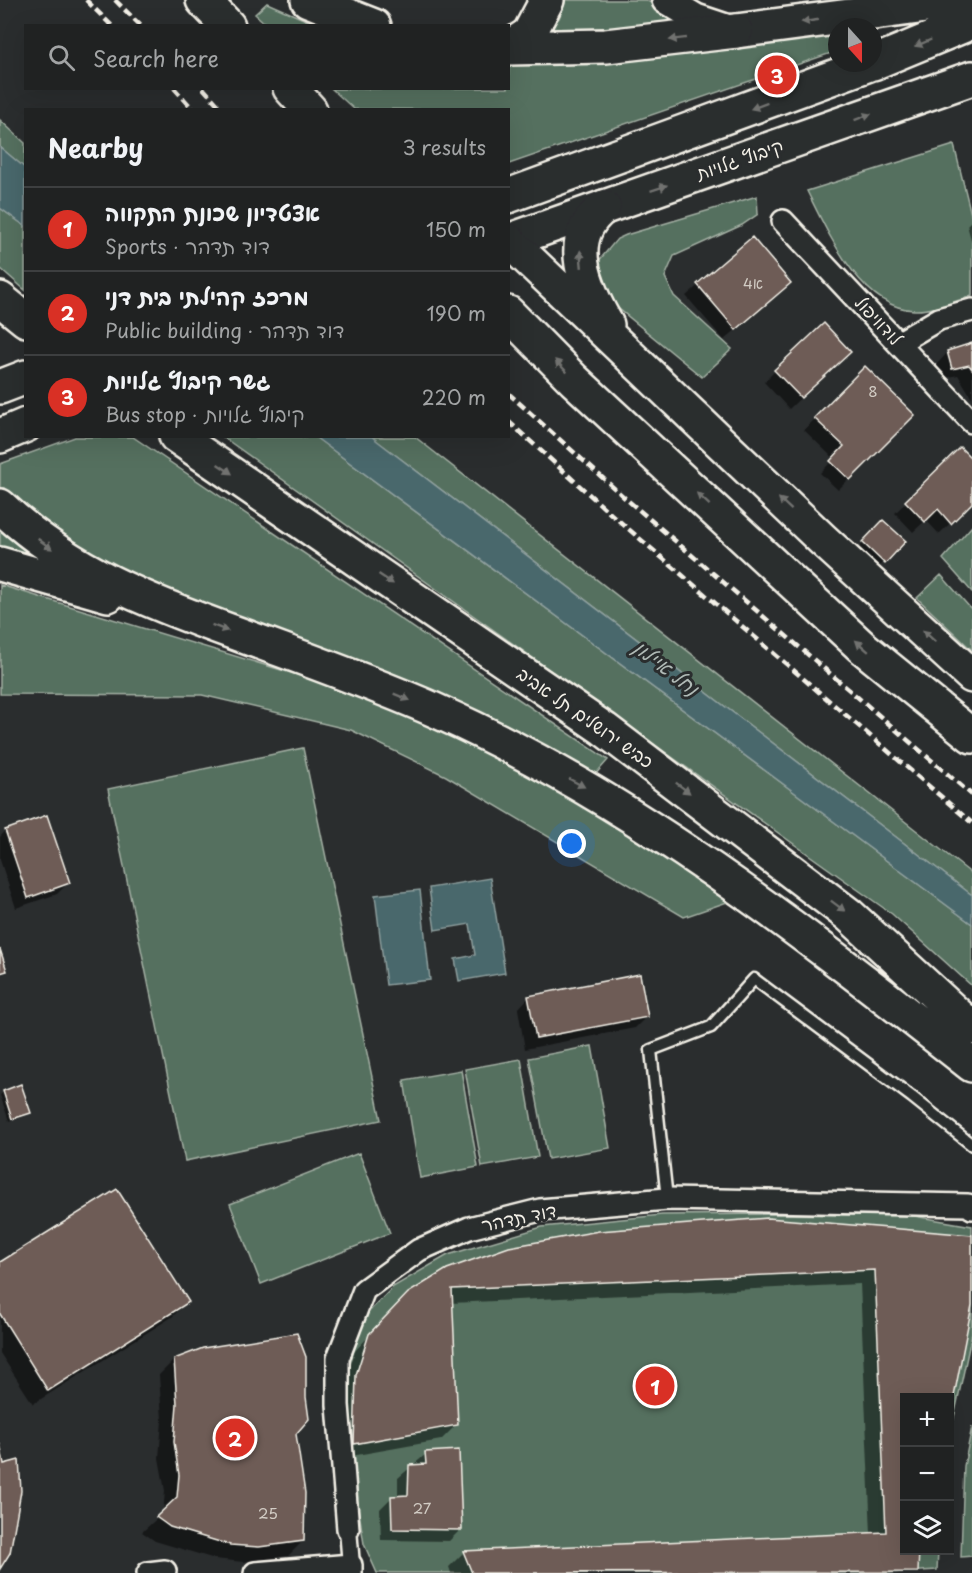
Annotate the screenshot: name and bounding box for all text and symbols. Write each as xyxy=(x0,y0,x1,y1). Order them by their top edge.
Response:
one-way arrow xyxy=(800,16,819,26)
north arrow xyxy=(828,18,882,72)
search box xyxy=(24,24,510,90)
one-way arrow xyxy=(668,34,687,43)
one-way arrow xyxy=(913,38,931,48)
icon: search xyxy=(45,41,78,74)
text: Search here xyxy=(93,41,219,74)
pin: 3 xyxy=(758,52,796,98)
one-way arrow xyxy=(750,102,768,111)
one-way arrow xyxy=(854,112,872,122)
text: Nearby xyxy=(48,128,143,167)
street label: קיבוץ גלויות xyxy=(692,131,787,186)
text: 3 results xyxy=(403,132,486,162)
one-way arrow xyxy=(650,182,668,192)
text: אצטדיון שכונת התקווה xyxy=(105,195,320,228)
text: 1 xyxy=(63,214,72,244)
text: 150 m xyxy=(426,214,486,244)
text: Sports · דוד תדהר xyxy=(105,231,270,261)
one-way arrow xyxy=(576,249,586,268)
house number: 4א xyxy=(743,271,763,294)
text: מרכז קהילתי בית דני xyxy=(105,279,309,312)
street label: לודוויפול xyxy=(849,289,910,352)
text: 2 xyxy=(60,298,75,328)
text: 190 m xyxy=(427,298,486,328)
text: Public building · דוד תדהר xyxy=(105,315,344,345)
one-way arrow xyxy=(554,360,568,374)
text: גשר קיבוץ גלויות xyxy=(105,363,270,396)
house number: 8 xyxy=(868,379,878,402)
text: 3 xyxy=(61,382,74,412)
text: 220 m xyxy=(422,382,486,412)
text: Bus stop · קיבוץ גלויות xyxy=(105,399,305,429)
one-way arrow xyxy=(216,463,232,475)
one-way arrow xyxy=(696,493,710,507)
one-way arrow xyxy=(779,498,793,512)
one-way arrow xyxy=(38,537,53,549)
one-way arrow xyxy=(377,573,393,585)
one-way arrow xyxy=(211,624,229,633)
one-way arrow xyxy=(922,630,937,643)
water label: נחל איילון xyxy=(628,632,706,703)
one-way arrow xyxy=(854,639,869,653)
street label: כביש ירושלים תל אביב xyxy=(512,659,660,774)
one-way arrow xyxy=(394,692,412,702)
one-way arrow xyxy=(569,778,586,788)
one-way arrow xyxy=(675,781,690,793)
your location xyxy=(557,829,586,858)
one-way arrow xyxy=(830,900,845,912)
street label: דוד תדהר xyxy=(479,1195,559,1238)
pin: 1 xyxy=(636,1364,674,1408)
map controls xyxy=(900,1393,954,1555)
button: + xyxy=(900,1393,954,1447)
pin: 2 xyxy=(216,1416,254,1460)
button: − xyxy=(900,1447,954,1501)
house number: 27 xyxy=(413,1496,432,1519)
house number: 25 xyxy=(258,1501,278,1524)
button: layers xyxy=(900,1501,954,1555)

